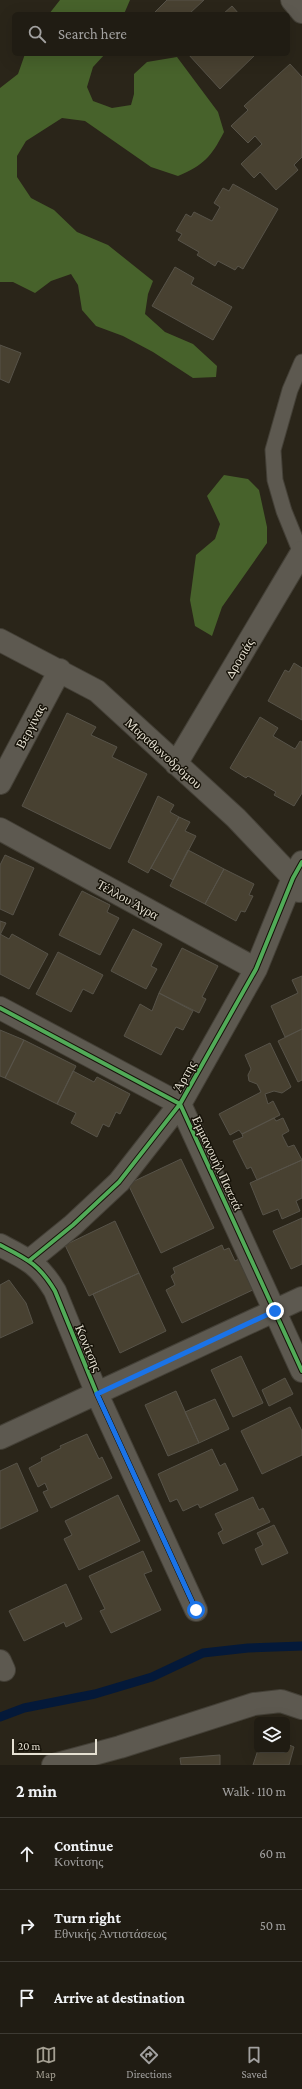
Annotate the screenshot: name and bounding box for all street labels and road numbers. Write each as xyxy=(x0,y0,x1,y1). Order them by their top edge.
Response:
street label: Δροσιάς xyxy=(222,635,258,681)
street label: Βεργίνας xyxy=(13,701,49,751)
street label: Μαραθωνοδρόμου xyxy=(122,715,205,792)
street label: Τέλλου Άγρα xyxy=(94,876,161,923)
street label: Άρτης xyxy=(170,1057,199,1094)
street label: Εμμανουήλ Παππά xyxy=(189,1114,246,1213)
street label: Κονίτσης xyxy=(72,1323,105,1375)

